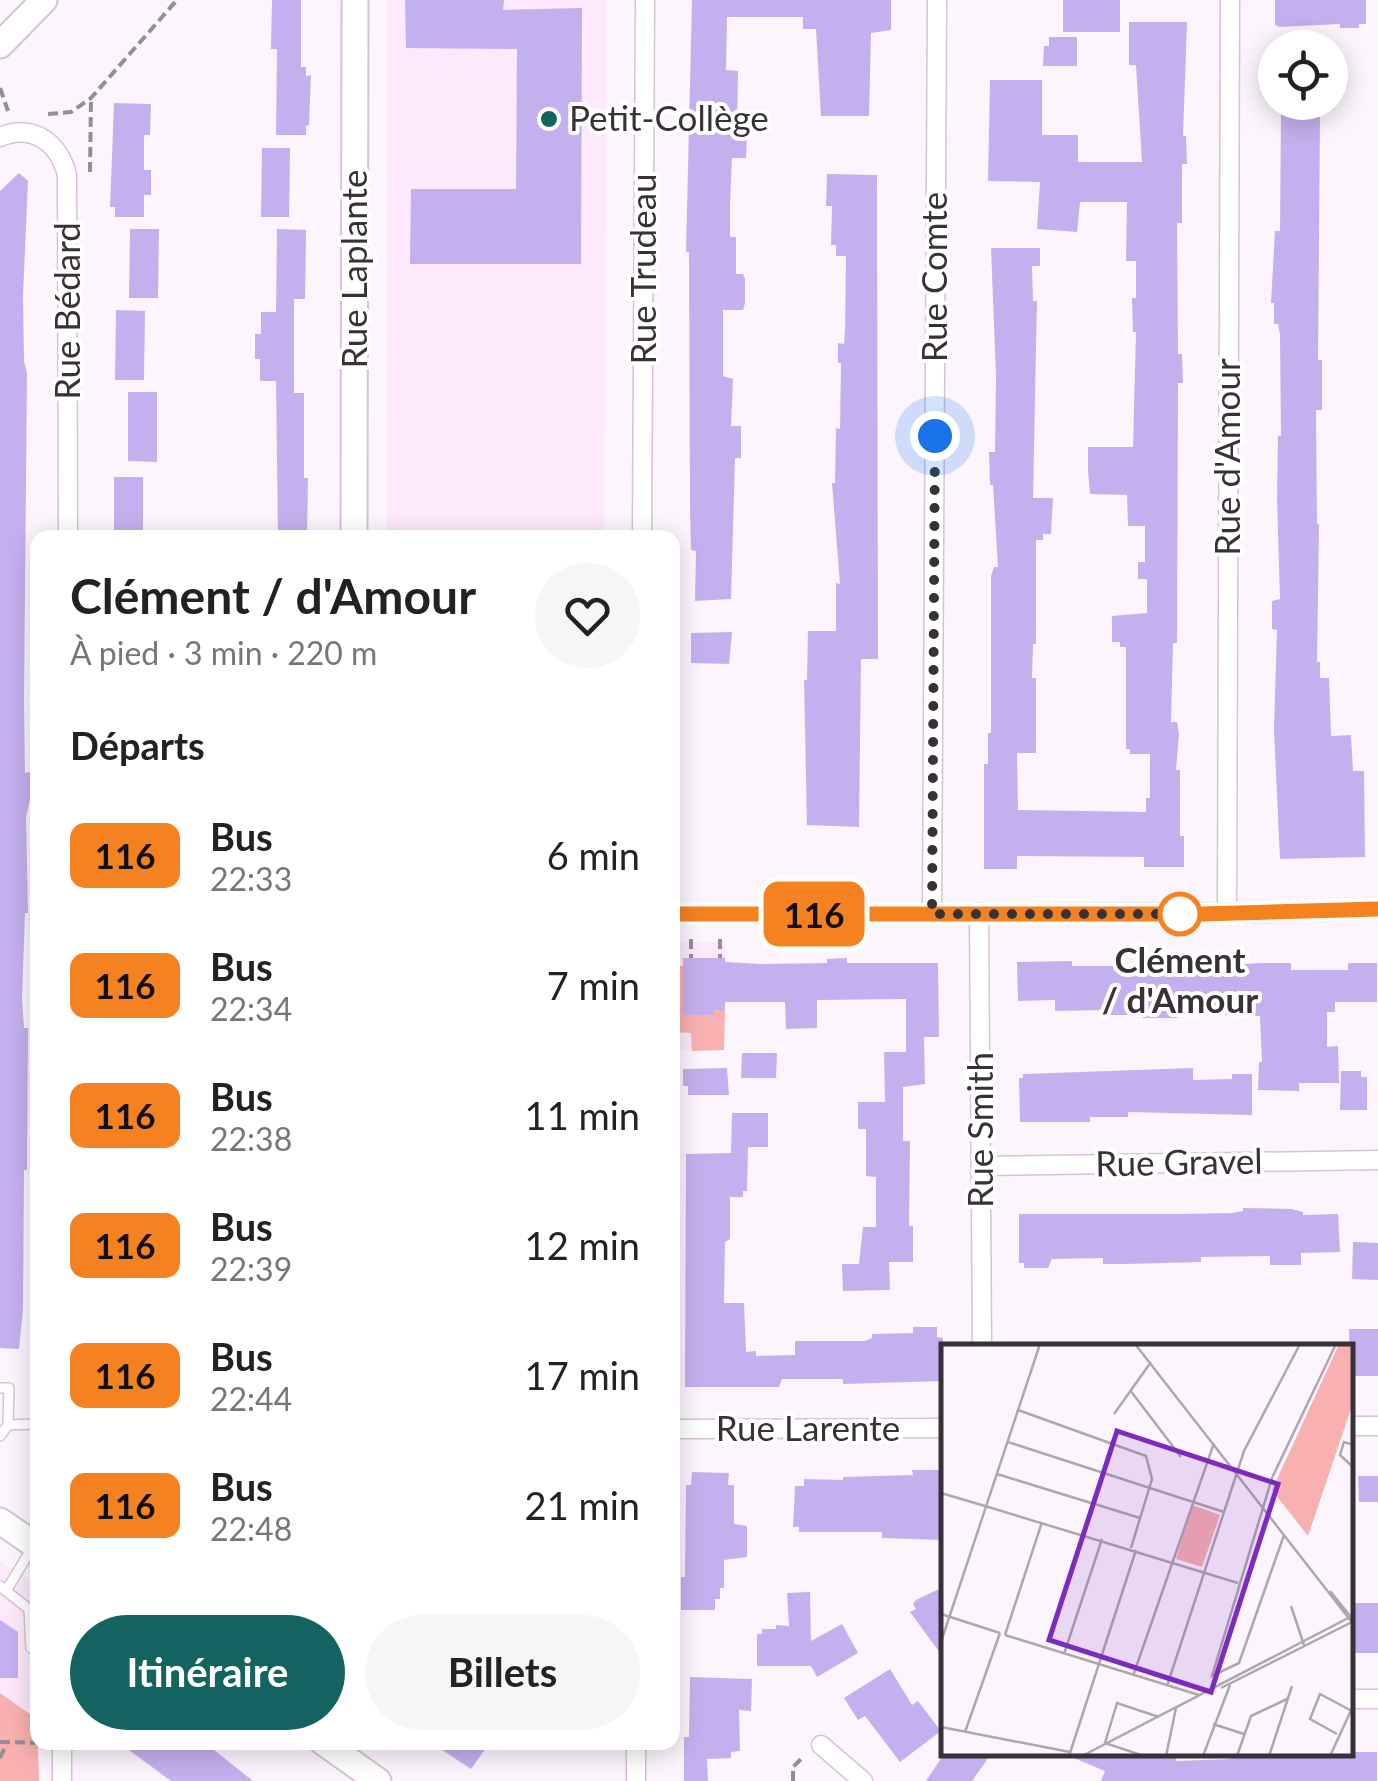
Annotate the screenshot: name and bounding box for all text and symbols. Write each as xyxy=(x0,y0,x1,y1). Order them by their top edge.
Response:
map controls xyxy=(1258,30,1348,120)
button: locate xyxy=(1258,30,1348,120)
place label: Petit-Collège xyxy=(569,96,769,138)
marker: Petit-Collège xyxy=(538,108,560,130)
street label: Rue Laplante xyxy=(332,169,374,369)
street label: Rue Trudeau xyxy=(621,173,663,365)
street label: Rue Comte xyxy=(912,192,954,362)
street label: Rue Bédard xyxy=(45,222,87,400)
street label: Rue d'Amour xyxy=(1205,358,1247,556)
your location xyxy=(910,411,960,461)
button: heart xyxy=(535,563,640,668)
text: Clément / d'Amour xyxy=(70,567,476,624)
text: À pied · 3 min · 220 m xyxy=(70,633,377,672)
text: Départs xyxy=(70,722,205,768)
text: Bus xyxy=(210,813,273,859)
text: 6 min xyxy=(547,832,640,878)
text: 116 xyxy=(95,834,155,876)
text: 22:33 xyxy=(210,859,292,898)
line badge: 116 xyxy=(756,882,872,946)
text: 116 xyxy=(784,893,844,935)
marker: Clément / d'Amour xyxy=(1159,893,1201,935)
place label: Clément / d'Amour xyxy=(1102,938,1258,1020)
text: Bus xyxy=(210,943,273,989)
text: 7 min xyxy=(547,962,640,1008)
text: 116 xyxy=(95,964,155,1006)
text: 22:34 xyxy=(210,989,292,1028)
street label: Rue Smith xyxy=(958,1052,1000,1208)
text: Bus xyxy=(210,1073,273,1119)
text: 11 min xyxy=(525,1092,640,1138)
text: 116 xyxy=(95,1094,155,1136)
text: 22:38 xyxy=(210,1119,292,1158)
street label: Rue Gravel xyxy=(1095,1139,1263,1183)
text: Bus xyxy=(210,1203,273,1249)
text: 12 min xyxy=(525,1222,640,1268)
text: 116 xyxy=(95,1224,155,1266)
text: 22:39 xyxy=(210,1249,292,1288)
text: Bus xyxy=(210,1333,273,1379)
inset map xyxy=(941,1344,1353,1756)
text: 17 min xyxy=(525,1352,640,1398)
text: 116 xyxy=(95,1354,155,1396)
text: 22:44 xyxy=(210,1379,292,1418)
street label: Rue Larente xyxy=(716,1406,900,1448)
text: Bus xyxy=(210,1463,273,1509)
text: 21 min xyxy=(525,1482,640,1528)
text: 116 xyxy=(95,1484,155,1526)
text: 22:48 xyxy=(210,1509,292,1548)
button: Itinéraire xyxy=(70,1615,345,1730)
button: Billets xyxy=(365,1615,640,1730)

